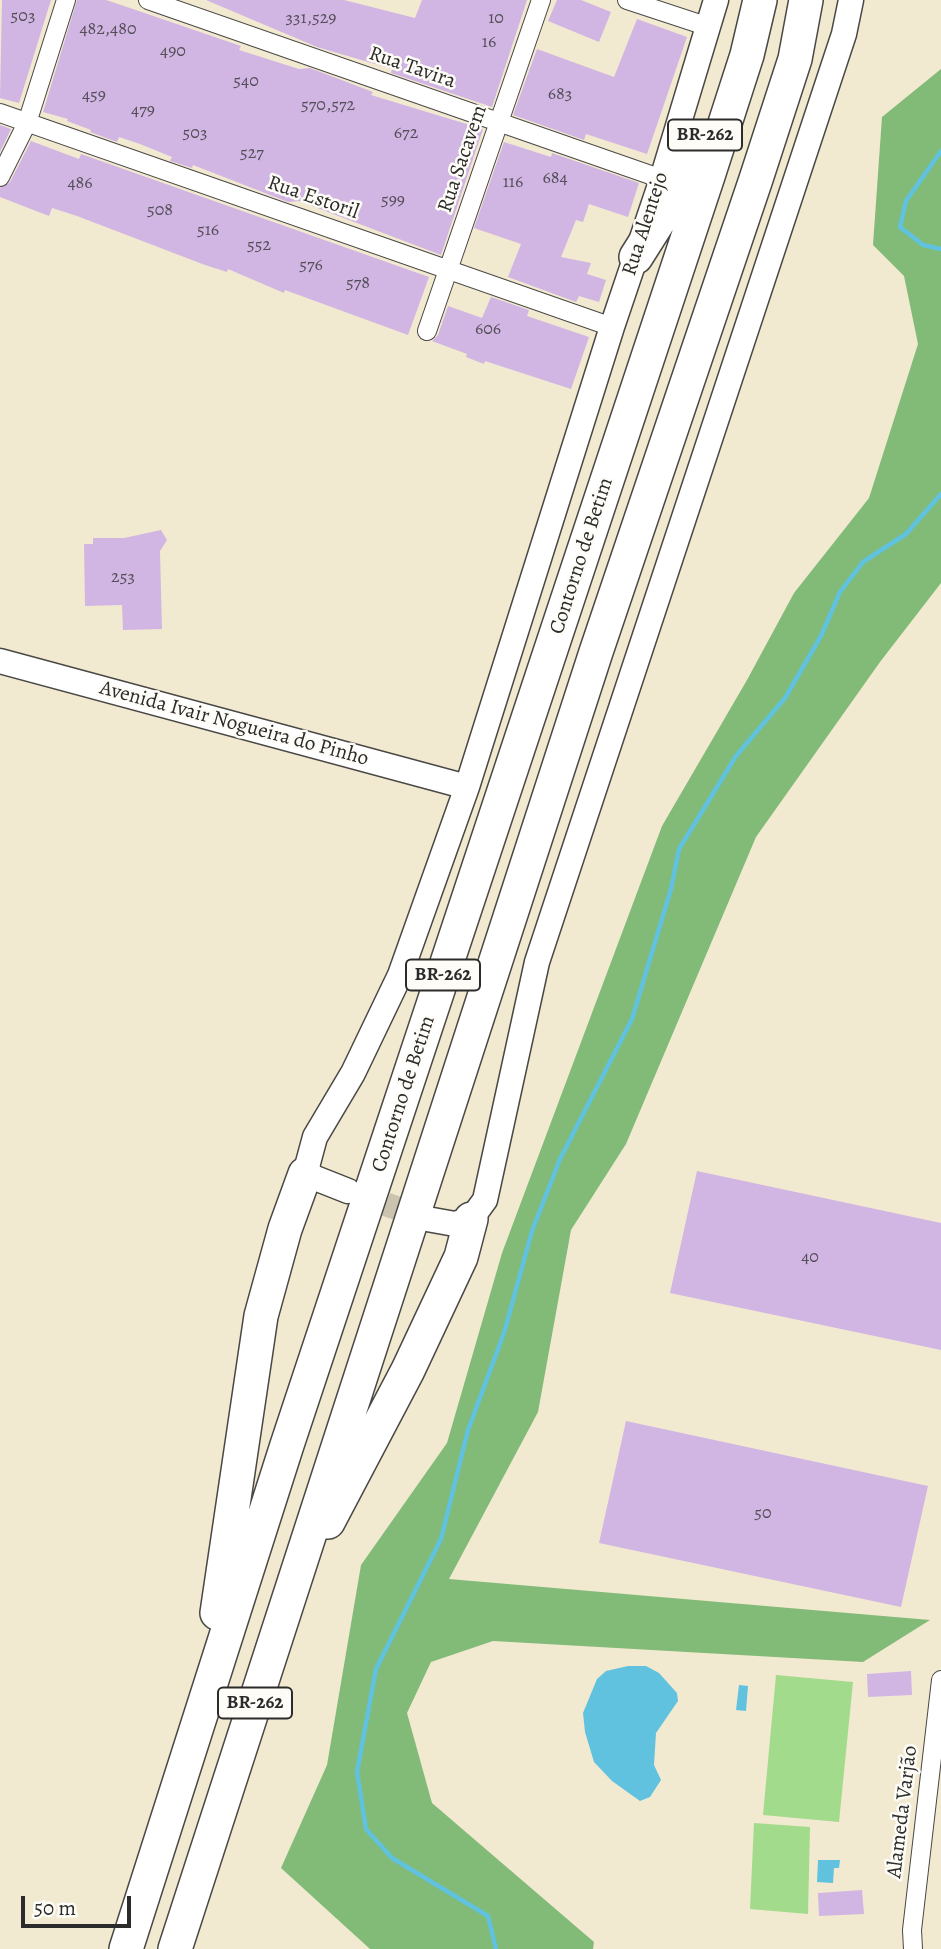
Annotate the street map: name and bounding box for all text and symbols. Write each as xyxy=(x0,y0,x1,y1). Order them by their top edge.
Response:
house number: 503 xyxy=(11,6,35,28)
house number: 331,529 xyxy=(286,8,336,30)
house number: 10 xyxy=(488,8,504,30)
house number: 482,480 xyxy=(79,19,137,41)
house number: 16 xyxy=(482,32,496,54)
house number: 490 xyxy=(160,41,186,63)
street label: Rua Tavira xyxy=(365,41,459,95)
house number: 540 xyxy=(233,71,259,93)
house number: 683 xyxy=(548,84,572,106)
house number: 459 xyxy=(82,85,106,107)
house number: 570,572 xyxy=(301,95,355,117)
house number: 479 xyxy=(131,100,155,122)
street label: Rua Sacavem xyxy=(433,102,493,216)
road number: BR-262 xyxy=(668,119,742,150)
house number: 503 xyxy=(183,123,207,145)
house number: 672 xyxy=(394,123,418,145)
house number: 527 xyxy=(240,143,264,165)
house number: 684 xyxy=(542,168,568,190)
street label: Rua Alentejo xyxy=(617,169,675,279)
street label: Rua Estoril xyxy=(264,171,362,225)
house number: 116 xyxy=(503,172,523,194)
house number: 486 xyxy=(67,173,93,195)
house number: 599 xyxy=(381,190,405,212)
house number: 508 xyxy=(147,200,173,222)
house number: 516 xyxy=(197,220,219,242)
house number: 552 xyxy=(247,235,271,257)
house number: 576 xyxy=(299,255,323,277)
house number: 578 xyxy=(346,273,370,295)
house number: 606 xyxy=(475,319,501,341)
street label: Contorno de Betim xyxy=(545,475,619,637)
house number: 253 xyxy=(111,567,135,589)
street label: Avenida Ivair Nogueira do Pinho xyxy=(97,676,371,772)
road number: BR-262 xyxy=(406,959,480,990)
street label: Contorno de Betim xyxy=(367,1013,441,1175)
house number: 40 xyxy=(801,1247,819,1269)
house number: 50 xyxy=(754,1503,772,1525)
road number: BR-262 xyxy=(218,1688,292,1718)
street label: Alameda Varjão xyxy=(882,1744,924,1880)
scale bar xyxy=(24,1882,135,1926)
text: 50 m xyxy=(34,1894,76,1922)

